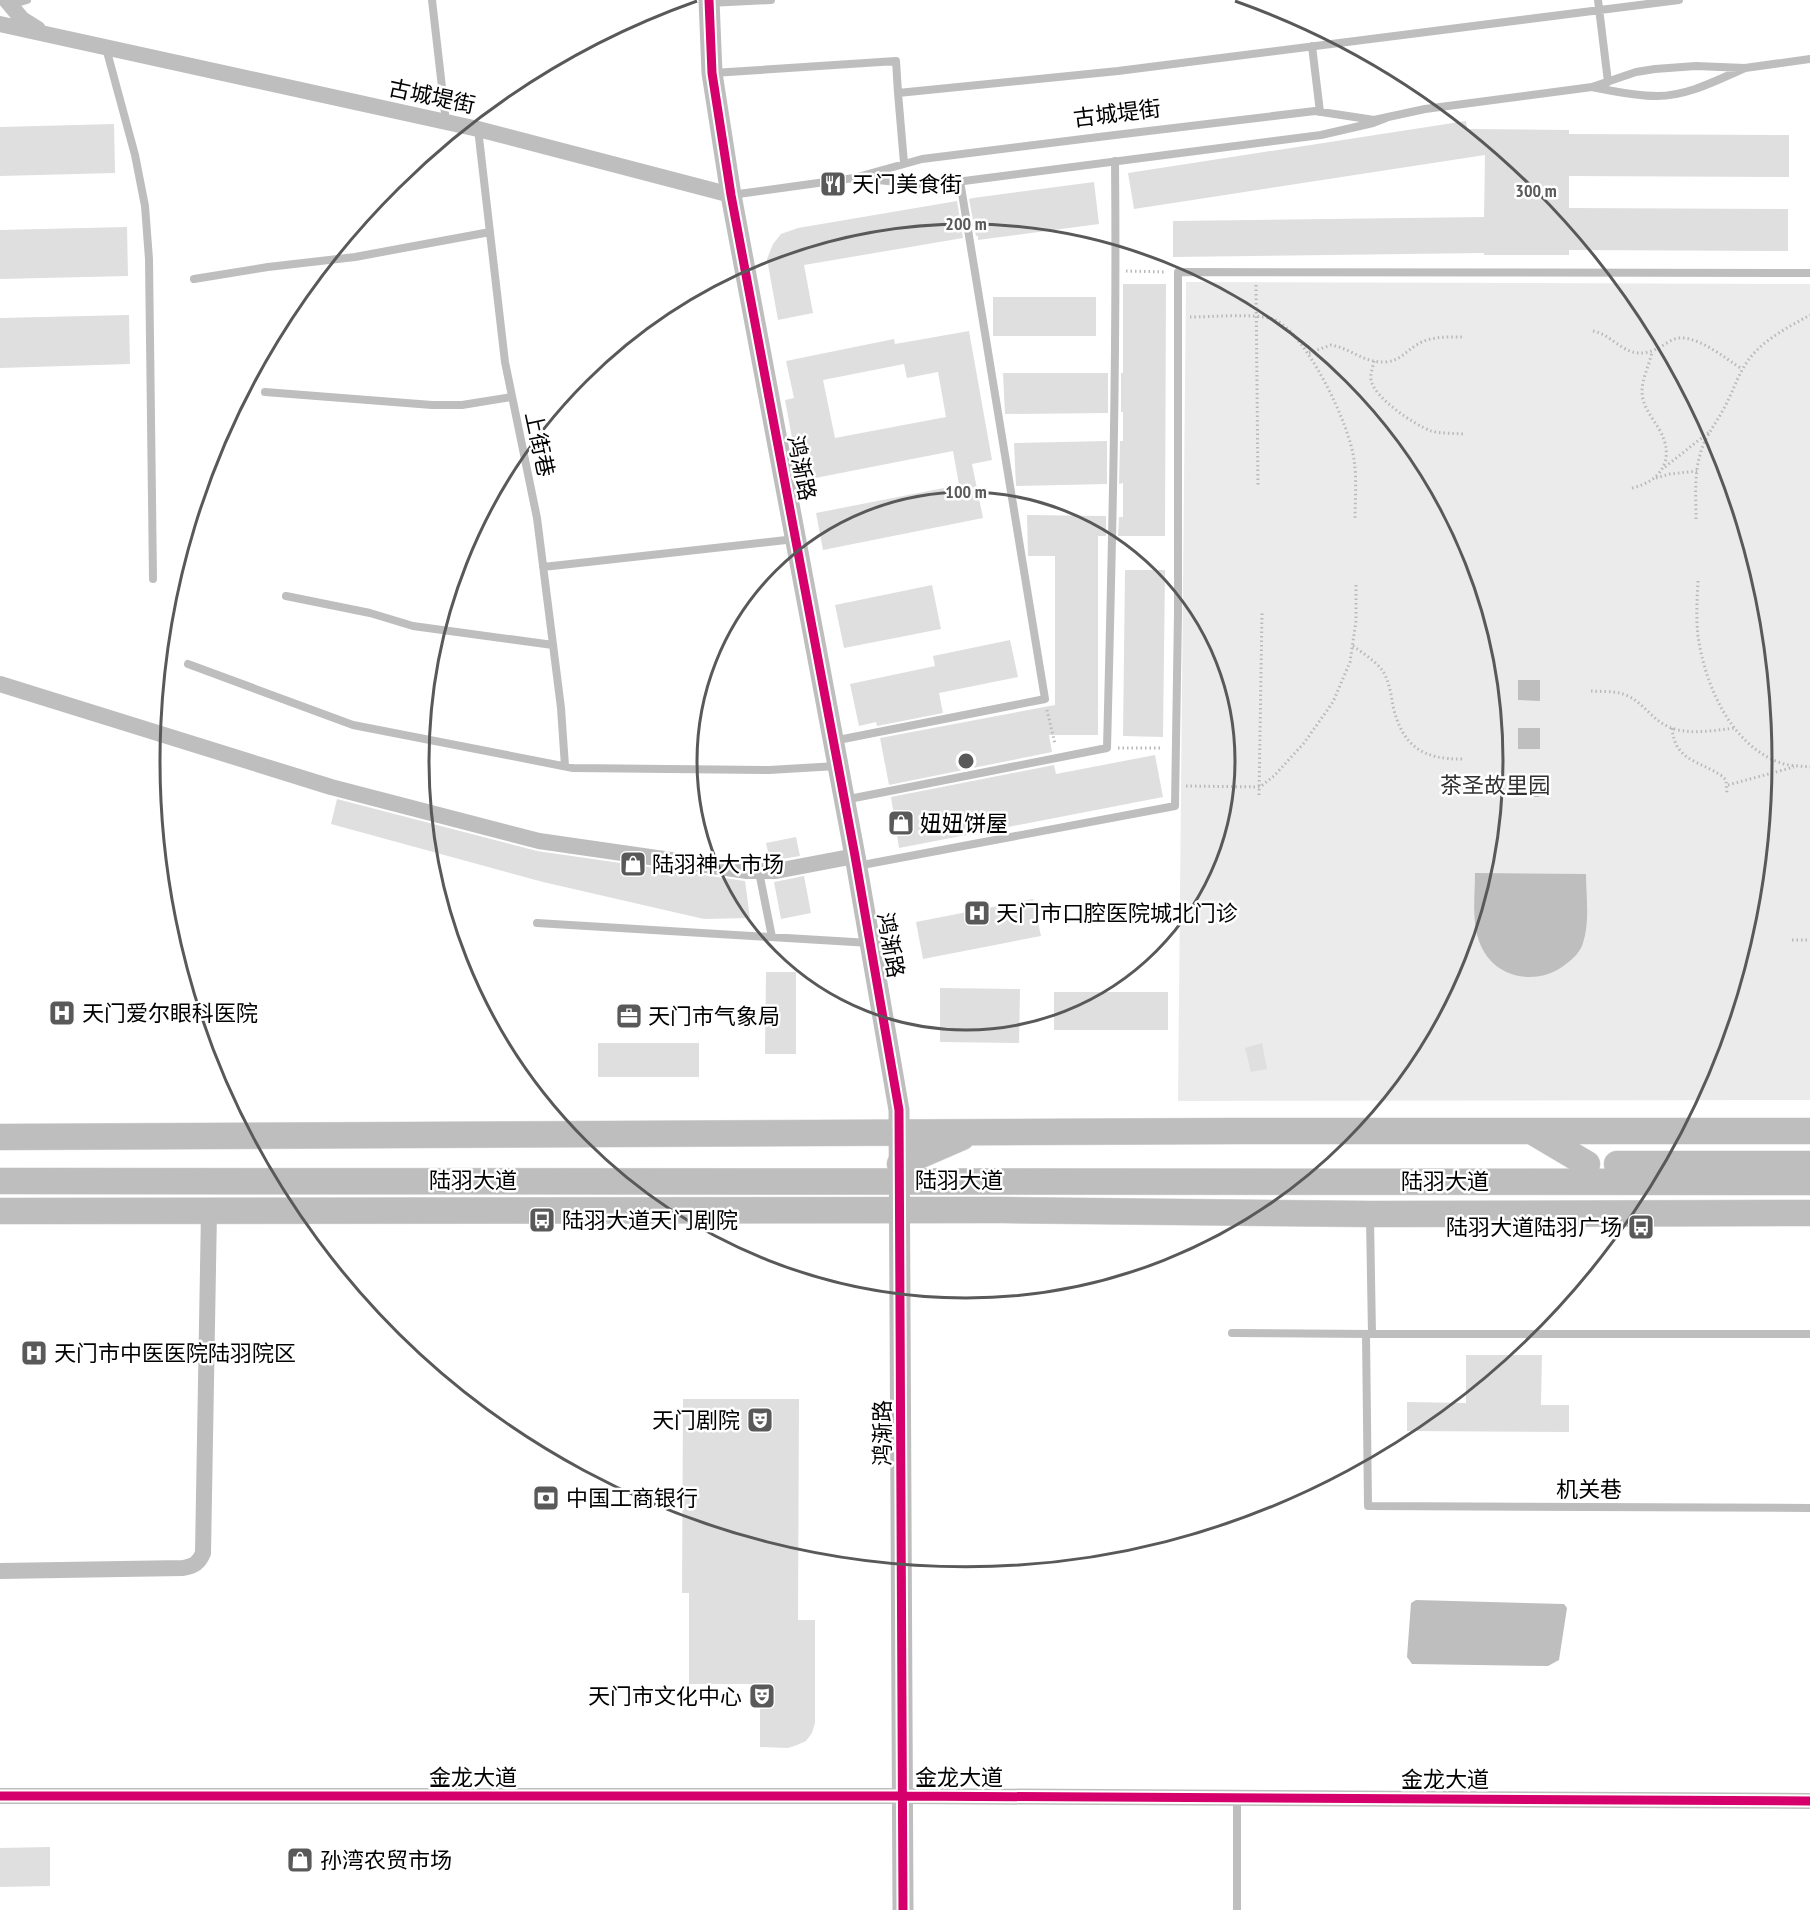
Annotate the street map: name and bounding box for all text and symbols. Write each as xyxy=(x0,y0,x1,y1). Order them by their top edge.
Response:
street label: 古城堤街 xyxy=(386,73,478,119)
street label: 古城堤街 xyxy=(1072,94,1162,132)
restaurant icon: 天门美食街 xyxy=(818,169,848,199)
place label: 天门美食街 xyxy=(852,170,962,198)
text: 300 m xyxy=(1515,179,1557,202)
text: 200 m xyxy=(945,212,987,235)
street label: 上街巷 xyxy=(519,409,561,479)
street label: 鸿渐路 xyxy=(782,433,822,503)
text: 100 m xyxy=(945,480,987,503)
centre of rings xyxy=(956,751,976,771)
park label: 茶圣故里园 xyxy=(1440,771,1550,799)
shop icon: 妞妞饼屋 xyxy=(886,808,916,838)
place label: 妞妞饼屋 xyxy=(920,809,1008,837)
shop icon: 陆羽神大市场 xyxy=(618,849,648,879)
place label: 陆羽神大市场 xyxy=(652,850,784,878)
hospital icon: 天门市口腔医院城北门诊 xyxy=(962,898,992,928)
place label: 天门市口腔医院城北门诊 xyxy=(996,899,1238,927)
street label: 鸿渐路 xyxy=(871,910,911,980)
hospital icon: 天门爱尔眼科医院 xyxy=(47,998,77,1028)
place label: 天门爱尔眼科医院 xyxy=(82,999,258,1027)
office icon: 天门市气象局 xyxy=(614,1001,644,1031)
place label: 天门市气象局 xyxy=(648,1002,780,1030)
street label: 陆羽大道 xyxy=(429,1166,517,1194)
street label: 陆羽大道 xyxy=(915,1166,1003,1194)
street label: 陆羽大道 xyxy=(1401,1167,1489,1195)
bus stop icon: 陆羽大道天门剧院 xyxy=(527,1205,557,1235)
place label: 陆羽大道天门剧院 xyxy=(562,1206,738,1234)
bus stop icon: 陆羽大道陆羽广场 xyxy=(1626,1212,1656,1242)
place label: 陆羽大道陆羽广场 xyxy=(1446,1213,1622,1241)
hospital icon: 天门市中医医院陆羽院区 xyxy=(19,1338,49,1368)
place label: 天门市中医医院陆羽院区 xyxy=(54,1339,296,1367)
street label: 鸿渐路 xyxy=(868,1400,896,1466)
theatre icon: 天门剧院 xyxy=(745,1405,775,1435)
place label: 天门剧院 xyxy=(652,1406,740,1434)
street label: 机关巷 xyxy=(1556,1475,1622,1503)
bank icon: 中国工商银行 xyxy=(531,1483,561,1513)
place label: 中国工商银行 xyxy=(566,1484,698,1512)
theatre icon: 天门市文化中心 xyxy=(747,1681,777,1711)
place label: 天门市文化中心 xyxy=(588,1682,742,1710)
street label: 金龙大道 xyxy=(429,1763,517,1791)
street label: 金龙大道 xyxy=(915,1763,1003,1791)
street label: 金龙大道 xyxy=(1401,1765,1489,1793)
shop icon: 孙湾农贸市场 xyxy=(285,1845,315,1875)
place label: 孙湾农贸市场 xyxy=(320,1846,452,1874)

